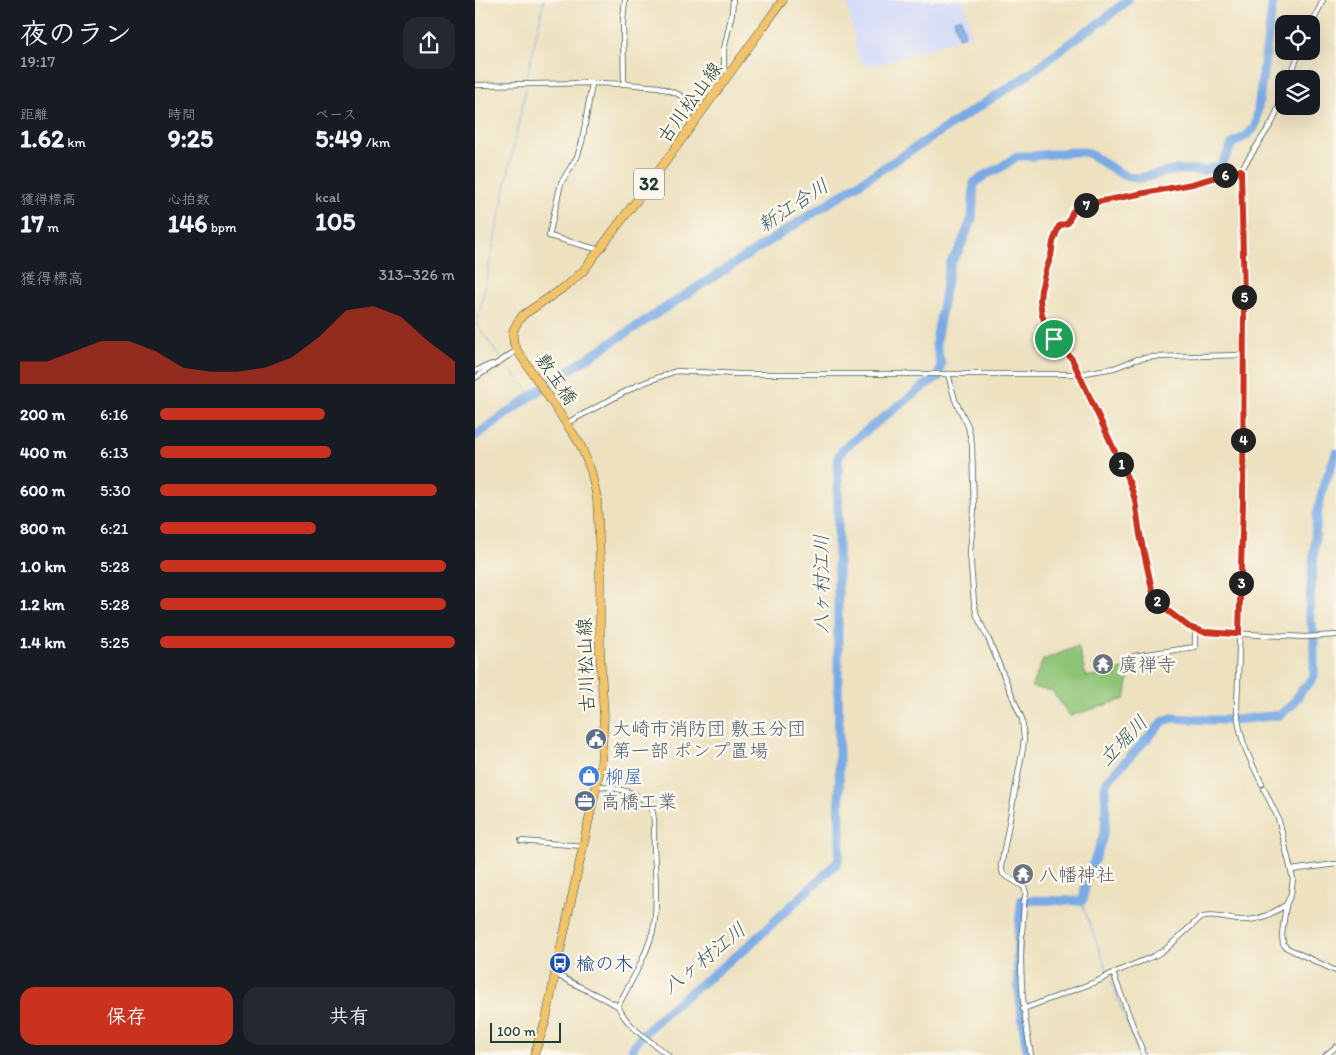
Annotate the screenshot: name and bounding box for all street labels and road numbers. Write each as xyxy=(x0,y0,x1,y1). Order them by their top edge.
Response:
street label: 古川松山線 xyxy=(652,57,727,147)
road number: 32 xyxy=(634,168,664,200)
street label: 敷玉橋 xyxy=(531,349,582,409)
street label: 古川松山線 xyxy=(572,617,599,713)

